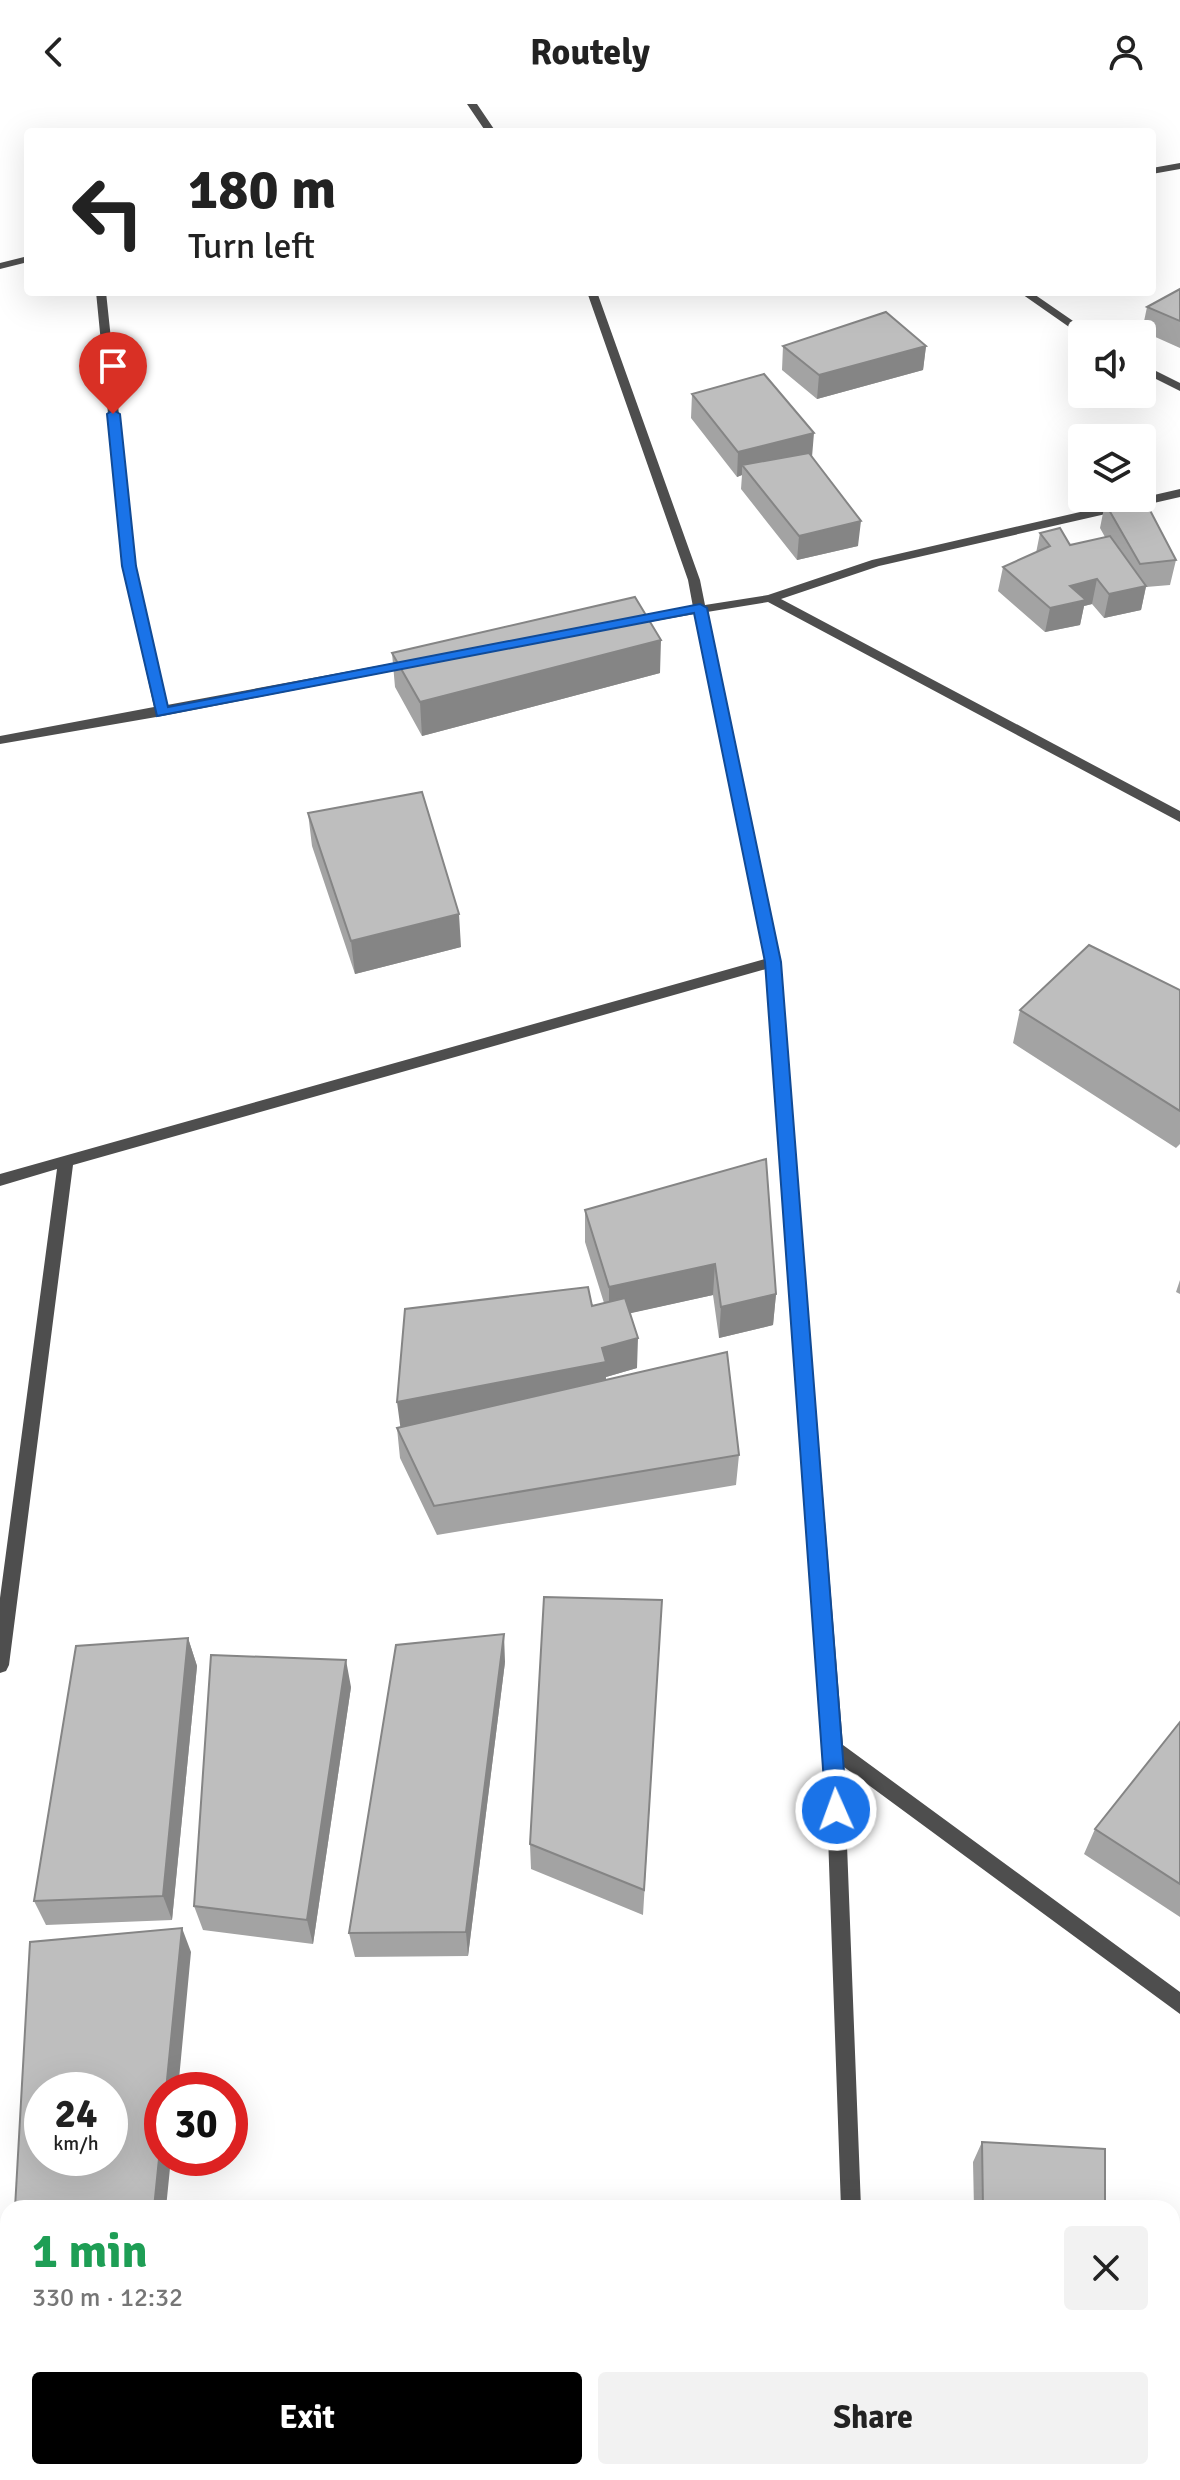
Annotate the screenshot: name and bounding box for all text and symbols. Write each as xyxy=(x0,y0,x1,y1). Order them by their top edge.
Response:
icon: back xyxy=(32,30,76,74)
text: Routely xyxy=(530,30,650,75)
icon: person xyxy=(1104,30,1148,74)
text: 180 m xyxy=(188,155,336,224)
icon: left xyxy=(56,160,160,264)
text: Turn left xyxy=(188,224,315,269)
map controls xyxy=(1068,320,1156,512)
button: sound xyxy=(1068,320,1156,408)
pin xyxy=(79,332,147,414)
icon: arrive xyxy=(91,344,135,388)
button: layers xyxy=(1068,424,1156,512)
position arrow xyxy=(794,1768,878,1852)
speed limit sign: 30 xyxy=(144,2072,248,2176)
text: 24 xyxy=(54,2089,98,2139)
text: km/h xyxy=(53,2131,99,2156)
text: 1 min xyxy=(32,2222,148,2281)
button: close xyxy=(1064,2226,1148,2310)
text: 330 m · 12:32 xyxy=(32,2282,183,2314)
button: Exit xyxy=(32,2372,582,2464)
button: Share xyxy=(598,2372,1148,2464)

